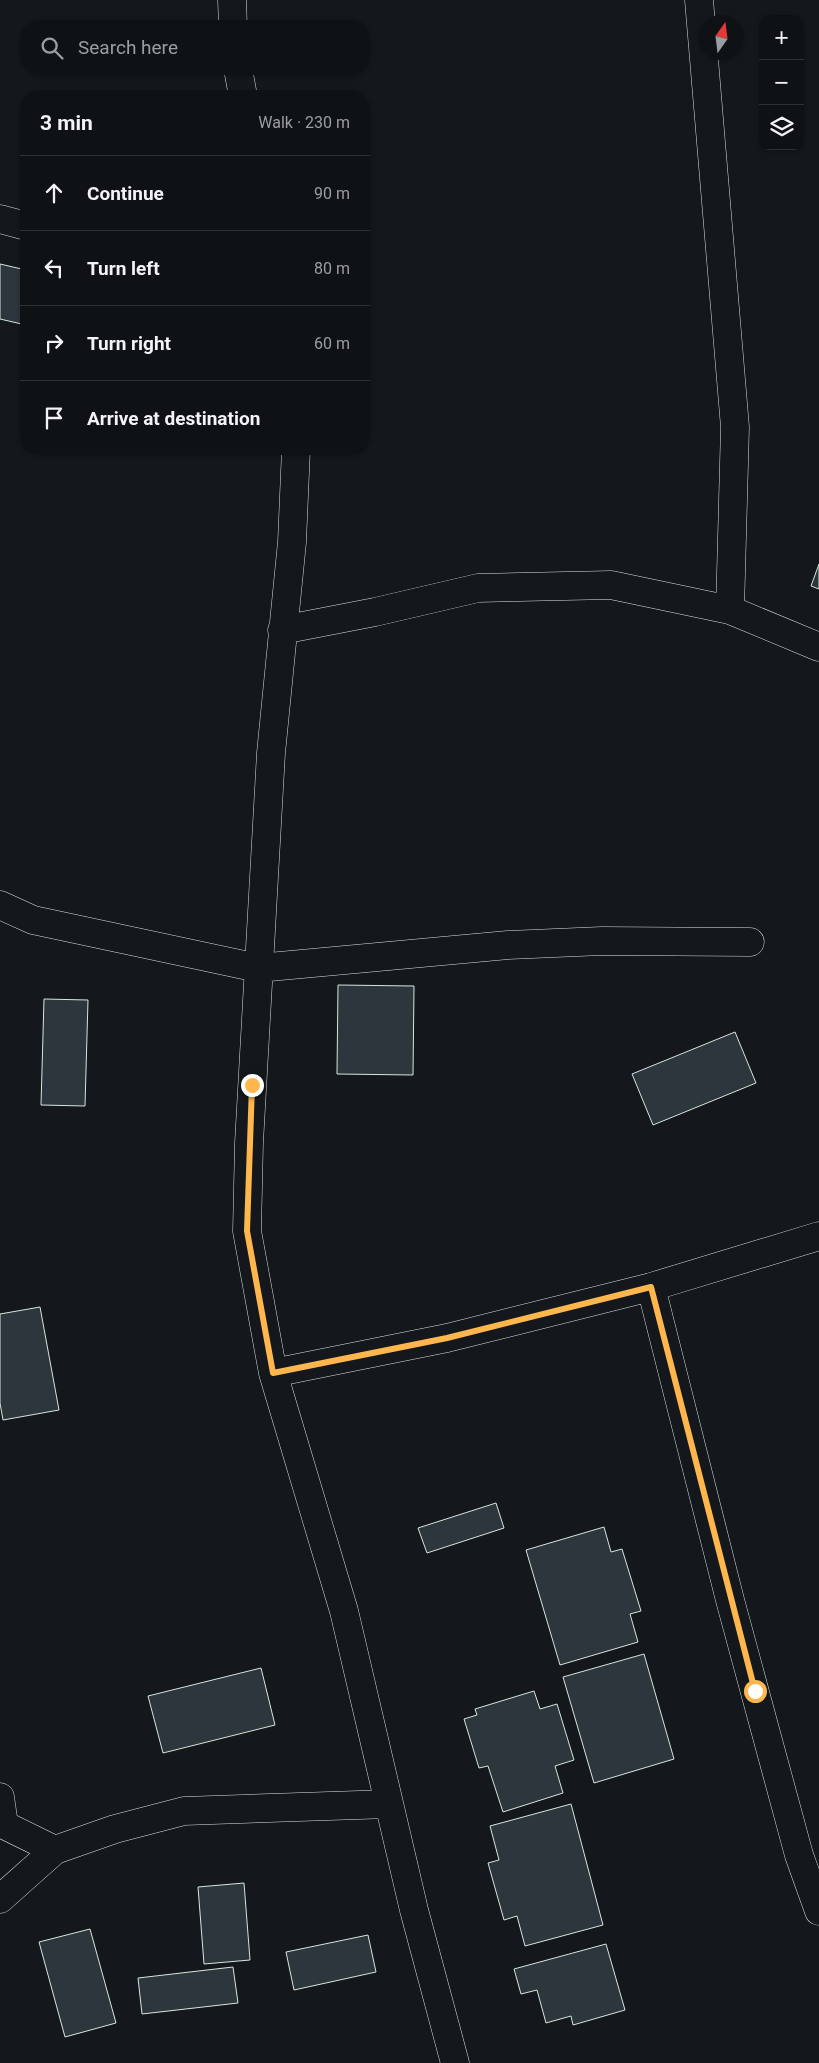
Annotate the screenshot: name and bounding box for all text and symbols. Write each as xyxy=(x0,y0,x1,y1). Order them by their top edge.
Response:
north arrow xyxy=(699,15,744,60)
map controls xyxy=(759,15,804,150)
button: + xyxy=(759,15,804,60)
search box xyxy=(20,20,370,75)
icon: search xyxy=(38,34,66,62)
text: Search here xyxy=(78,36,178,59)
button: − xyxy=(759,60,804,105)
button: layers xyxy=(759,105,804,150)
text: 3 min xyxy=(40,111,93,135)
text: Walk · 230 m xyxy=(258,113,350,132)
icon: ahead xyxy=(40,179,68,207)
text: Continue xyxy=(87,182,164,205)
text: 90 m xyxy=(314,184,350,203)
icon: left xyxy=(40,254,68,282)
text: Turn left xyxy=(87,257,160,280)
text: 80 m xyxy=(314,259,350,278)
icon: right xyxy=(40,329,68,357)
text: Turn right xyxy=(87,332,171,355)
text: 60 m xyxy=(314,334,350,353)
icon: arrive xyxy=(40,404,68,432)
text: Arrive at destination xyxy=(87,407,260,430)
route end xyxy=(241,1074,264,1097)
route start xyxy=(744,1680,767,1703)

